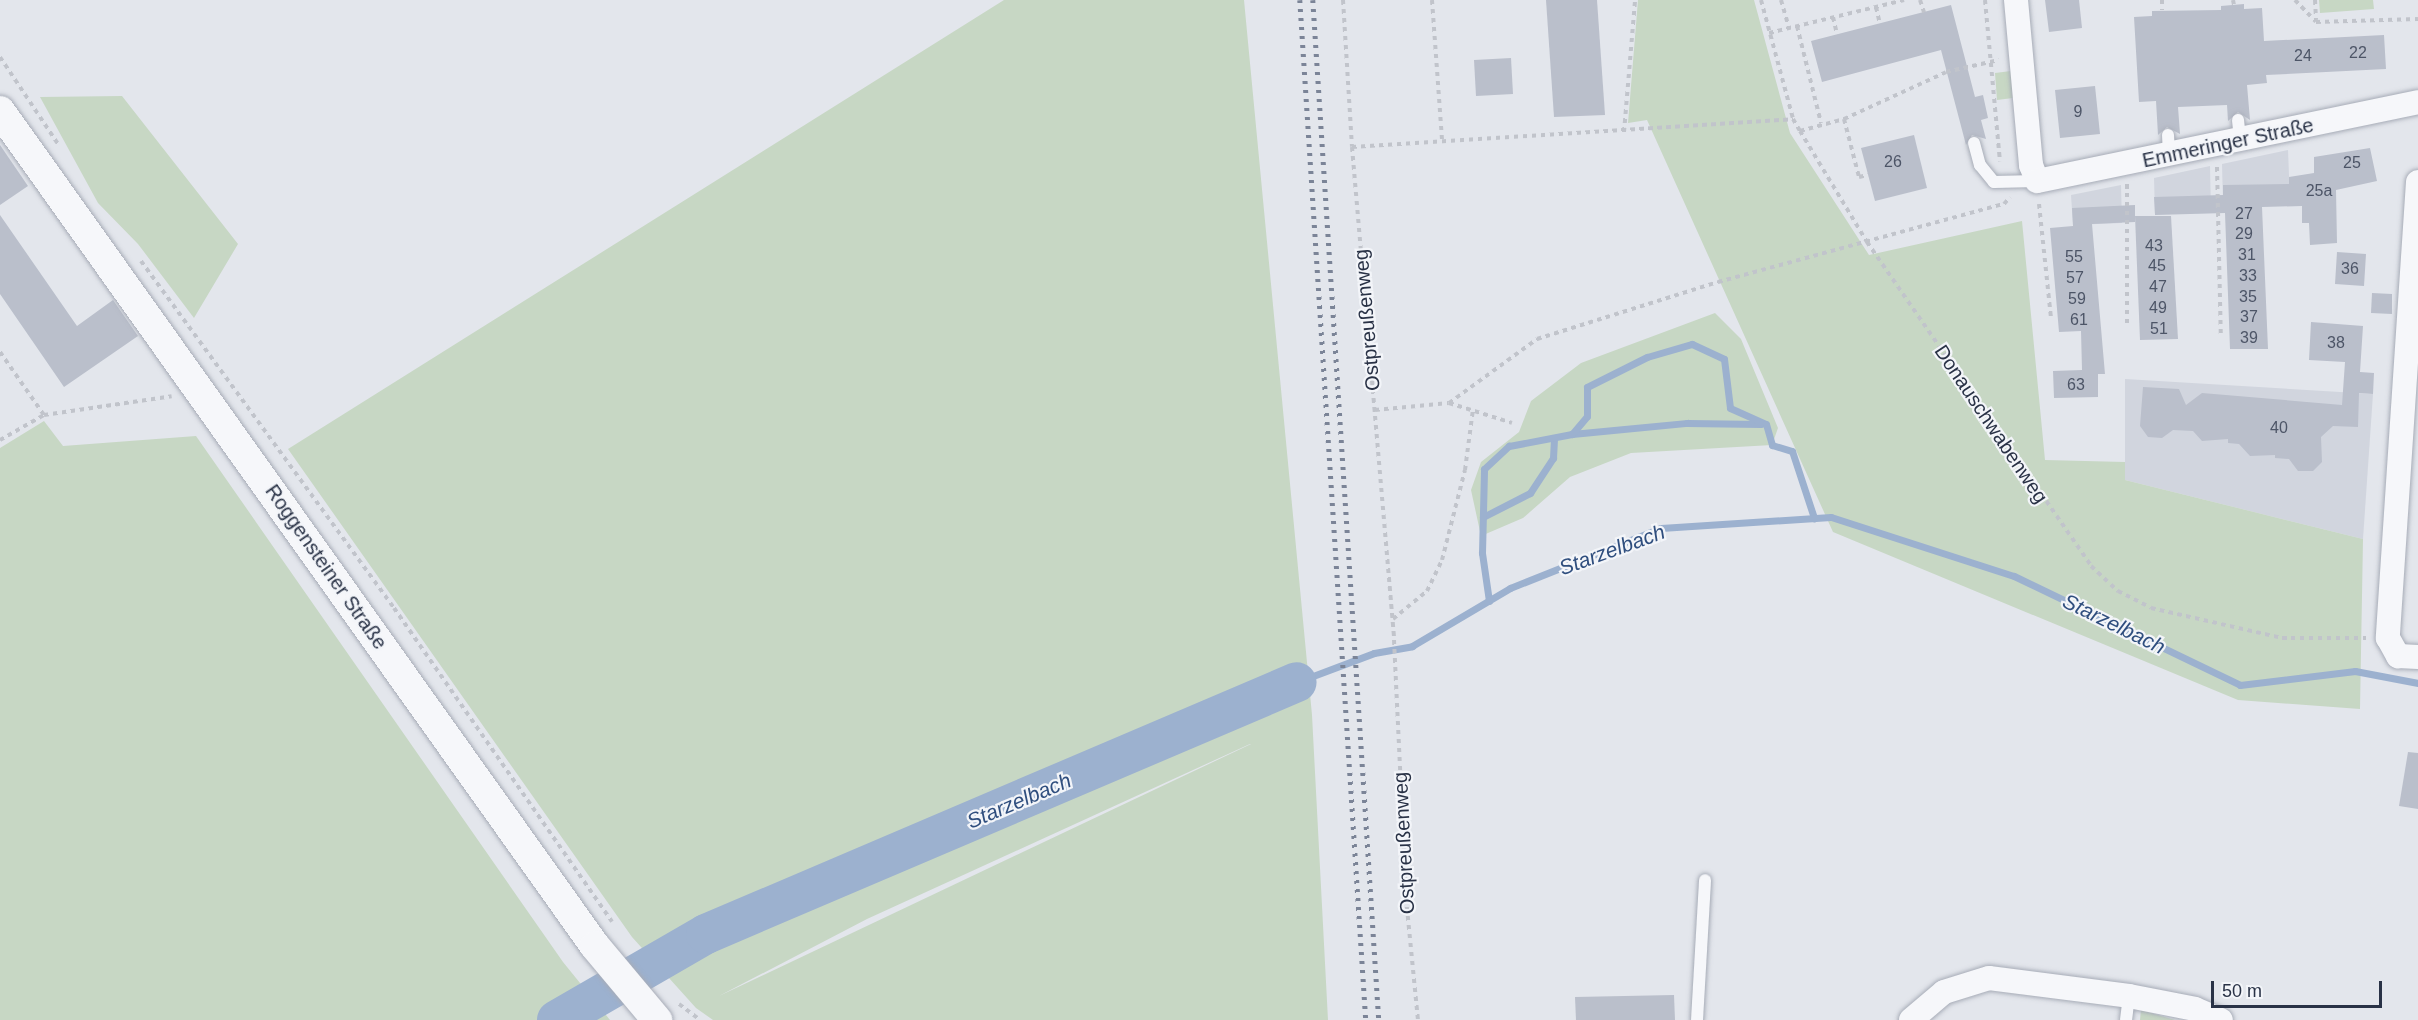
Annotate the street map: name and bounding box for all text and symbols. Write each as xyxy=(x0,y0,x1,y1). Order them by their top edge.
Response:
house number: 22 xyxy=(2349,43,2367,63)
house number: 24 xyxy=(2294,46,2312,66)
house number: 9 xyxy=(2074,102,2082,122)
street label: Emmeringer Straße xyxy=(2140,113,2316,173)
house number: 26 xyxy=(1884,152,1902,172)
house number: 25 xyxy=(2343,153,2361,173)
house number: 25a xyxy=(2306,181,2332,201)
house number: 27 xyxy=(2235,204,2253,224)
house number: 29 xyxy=(2235,224,2253,244)
house number: 43 xyxy=(2145,236,2163,256)
house number: 31 xyxy=(2238,245,2256,265)
house number: 55 xyxy=(2065,247,2083,267)
street label: Ostpreußenweg xyxy=(1349,248,1385,392)
house number: 45 xyxy=(2148,256,2166,276)
house number: 36 xyxy=(2341,259,2359,279)
house number: 33 xyxy=(2239,266,2257,286)
house number: 57 xyxy=(2066,268,2084,288)
house number: 47 xyxy=(2149,277,2167,297)
house number: 35 xyxy=(2239,287,2257,307)
house number: 59 xyxy=(2068,289,2086,309)
house number: 49 xyxy=(2149,298,2167,318)
house number: 37 xyxy=(2240,307,2258,327)
house number: 61 xyxy=(2070,310,2088,330)
house number: 51 xyxy=(2150,319,2168,339)
house number: 39 xyxy=(2240,328,2258,348)
house number: 38 xyxy=(2327,333,2345,353)
street label: Donauschwabenweg xyxy=(1929,340,2053,508)
house number: 63 xyxy=(2067,375,2085,395)
house number: 40 xyxy=(2270,418,2288,438)
street label: Roggensteiner Straße xyxy=(260,480,392,654)
water label: Starzelbach xyxy=(1556,519,1668,581)
water label: Starzelbach xyxy=(2059,588,2169,660)
water label: Starzelbach xyxy=(963,768,1075,834)
street label: Ostpreußenweg xyxy=(1388,771,1420,915)
scale bar xyxy=(2214,969,2385,1007)
text: 50 m xyxy=(2222,981,2262,1001)

